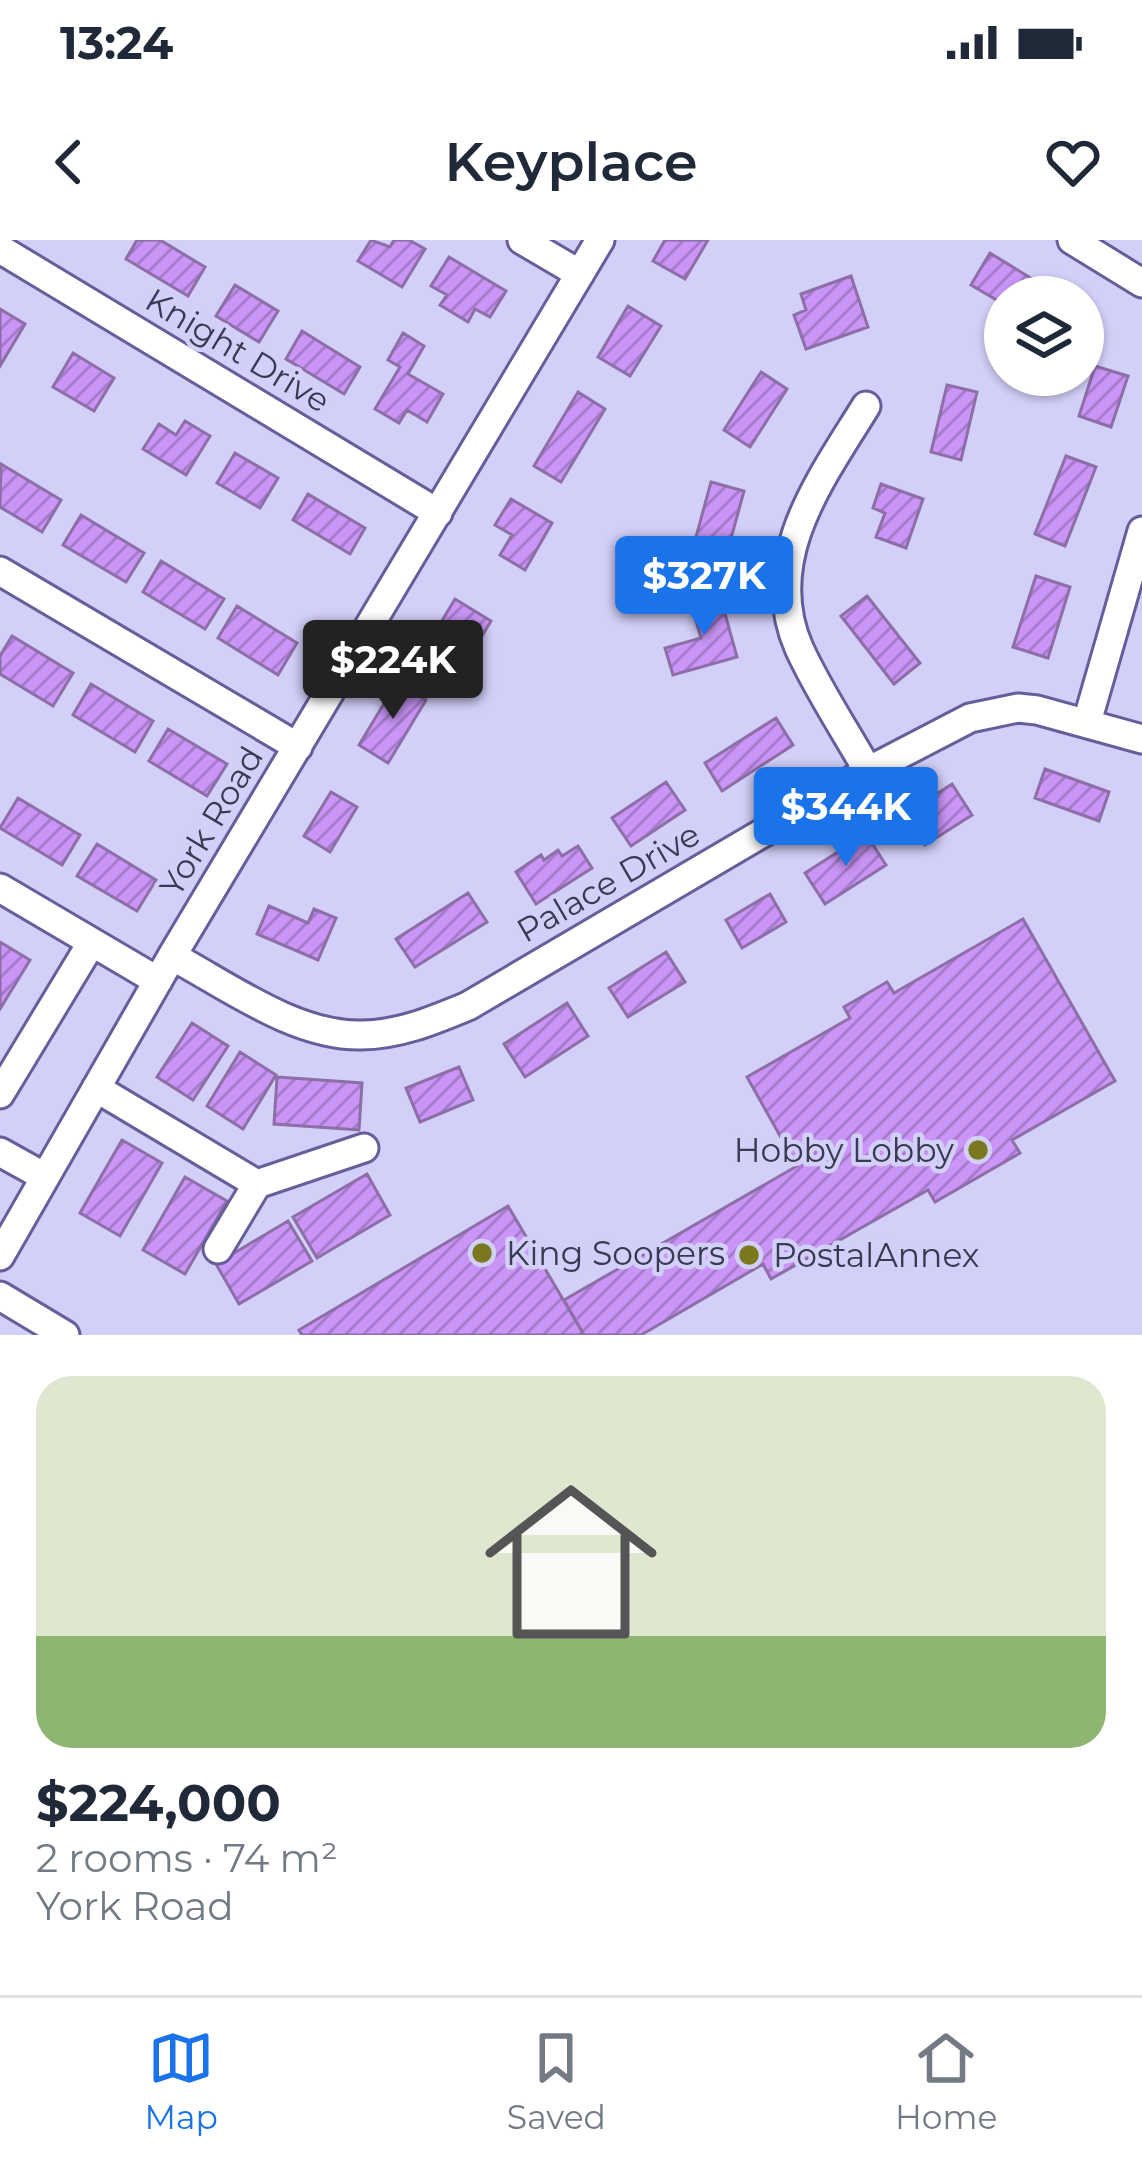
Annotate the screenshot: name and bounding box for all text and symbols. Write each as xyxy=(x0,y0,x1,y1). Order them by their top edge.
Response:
text: 13:24 xyxy=(60,15,173,70)
icon: back xyxy=(36,129,102,195)
text: Keyplace xyxy=(445,129,698,195)
icon: heart xyxy=(1040,129,1106,195)
map controls xyxy=(984,276,1104,396)
button: layers xyxy=(984,276,1104,396)
street label: Knight Drive xyxy=(139,279,337,421)
pin: $327K xyxy=(620,536,788,638)
text: $327K xyxy=(642,551,766,599)
pin: $224K xyxy=(309,620,477,722)
text: $224K xyxy=(330,635,456,683)
street label: York Road xyxy=(151,739,271,903)
pin: $344K xyxy=(762,767,930,869)
text: $344K xyxy=(781,782,911,830)
street label: Palace Drive xyxy=(510,814,706,950)
place label: Hobby Lobby xyxy=(734,1130,954,1170)
marker: Hobby Lobby xyxy=(965,1137,991,1163)
place label: King Soopers xyxy=(506,1233,725,1273)
place label: PostalAnnex xyxy=(773,1235,980,1275)
marker: King Soopers xyxy=(469,1240,495,1266)
marker: PostalAnnex xyxy=(736,1242,762,1268)
icon: home xyxy=(463,1454,679,1670)
text: $224,000 xyxy=(36,1772,281,1834)
text: 2 rooms · 74 m² xyxy=(36,1834,338,1882)
text: York Road xyxy=(36,1882,234,1930)
tab: Map xyxy=(145,2025,218,2137)
tab: Saved xyxy=(507,2025,606,2137)
tab: Home xyxy=(895,2025,997,2137)

